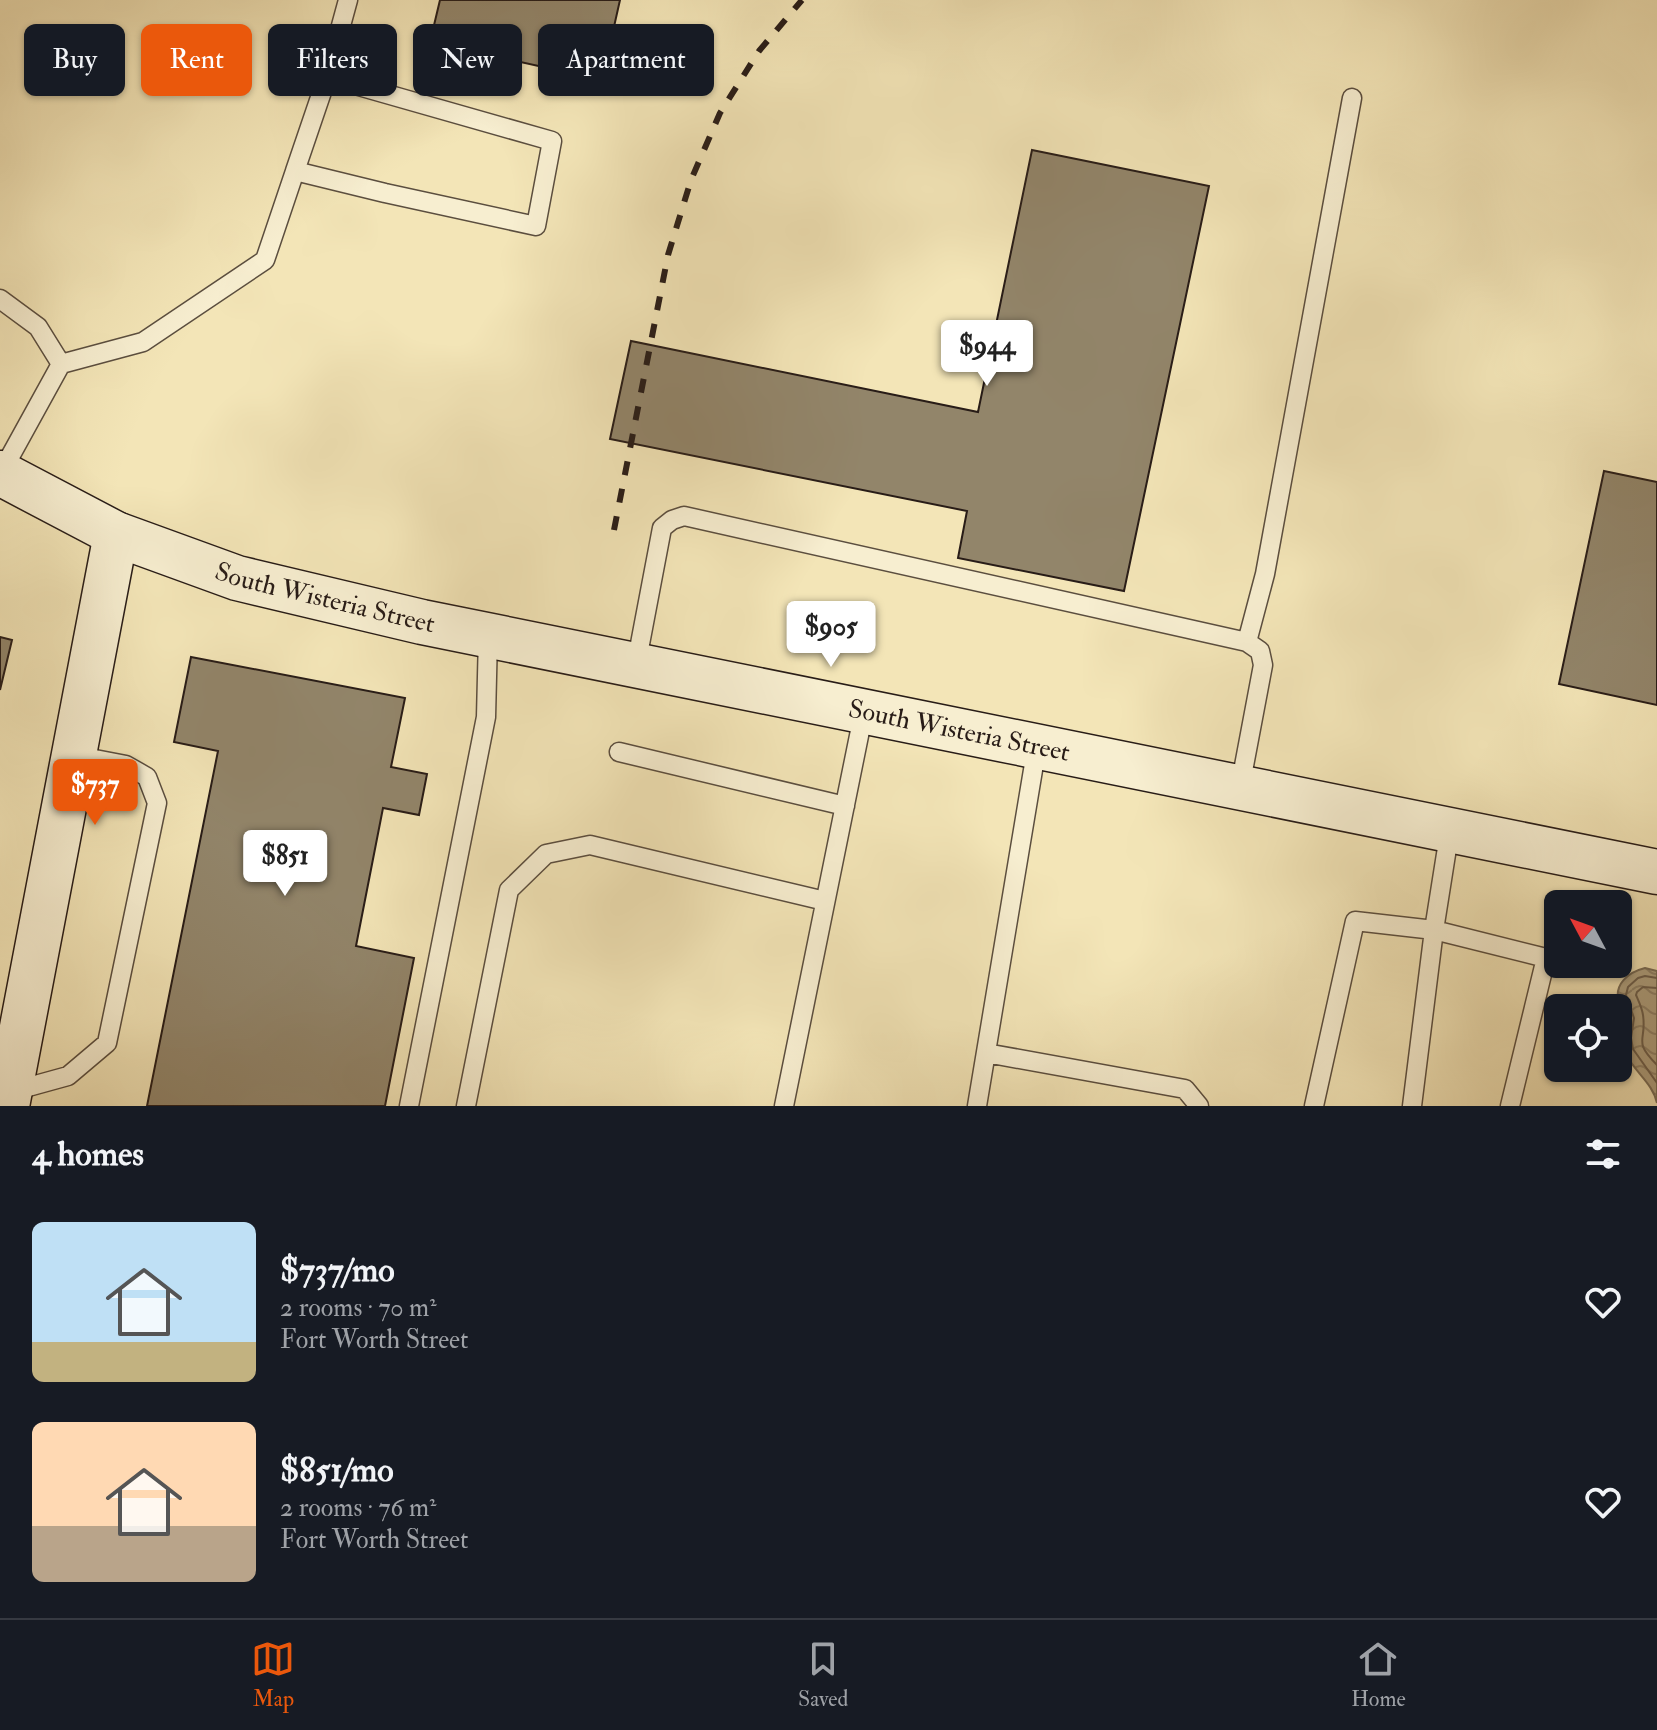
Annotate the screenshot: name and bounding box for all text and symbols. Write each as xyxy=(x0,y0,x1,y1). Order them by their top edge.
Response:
chip: Buy xyxy=(24,24,125,96)
chip: Rent xyxy=(141,24,252,96)
chip: Filters xyxy=(268,24,397,96)
chip: New xyxy=(413,24,522,96)
chip: Apartment xyxy=(538,24,714,96)
pin: $944 xyxy=(940,320,1034,388)
text: $944 xyxy=(959,330,1015,362)
street label: South Wisteria Street xyxy=(211,555,437,640)
pin: $905 xyxy=(784,601,878,669)
text: $905 xyxy=(805,611,857,643)
street label: South Wisteria Street xyxy=(846,693,1073,769)
pin: $737 xyxy=(48,759,142,827)
text: $737 xyxy=(71,769,119,801)
pin: $851 xyxy=(238,830,332,898)
text: $851 xyxy=(261,840,309,872)
north arrow xyxy=(1544,890,1632,978)
map controls xyxy=(1544,890,1632,1082)
button: locate xyxy=(1544,994,1632,1082)
icon: filters xyxy=(1581,1132,1625,1176)
text: 4 homes xyxy=(32,1133,144,1176)
text: $737/mo xyxy=(280,1249,395,1292)
icon: home xyxy=(96,1254,192,1350)
icon: heart xyxy=(1581,1280,1625,1324)
text: 2 rooms · 70 m² xyxy=(280,1292,437,1324)
text: Fort Worth Street xyxy=(280,1324,468,1356)
text: $851/mo xyxy=(280,1449,394,1492)
icon: home xyxy=(96,1454,192,1550)
icon: heart xyxy=(1581,1480,1625,1524)
text: 2 rooms · 76 m² xyxy=(280,1492,436,1524)
text: Fort Worth Street xyxy=(280,1524,468,1556)
tab: Map xyxy=(251,1637,295,1713)
tab: Saved xyxy=(798,1637,848,1713)
tab: Home xyxy=(1351,1637,1406,1713)

